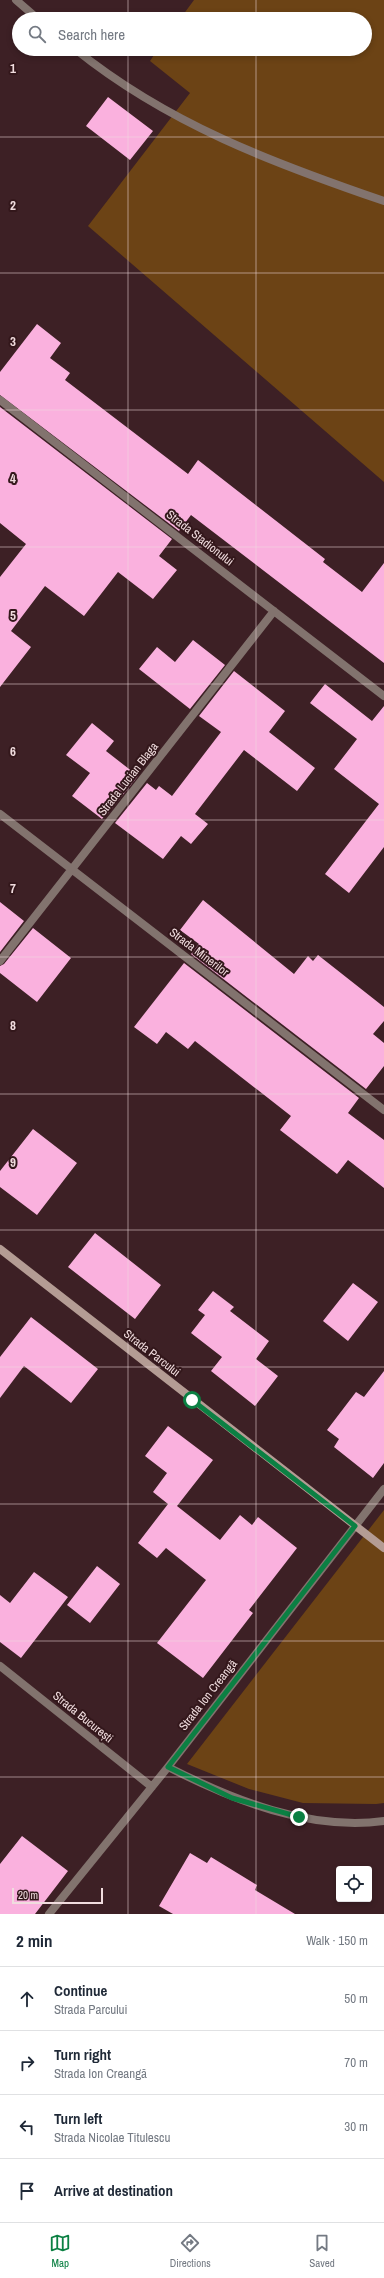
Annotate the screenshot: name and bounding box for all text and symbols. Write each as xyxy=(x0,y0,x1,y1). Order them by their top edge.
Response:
search box xyxy=(12,12,372,56)
icon: search xyxy=(26,23,48,45)
text: Search here xyxy=(58,24,125,45)
text: 1 xyxy=(10,60,16,77)
text: 2 xyxy=(10,197,16,214)
text: 3 xyxy=(10,333,16,350)
text: 4 xyxy=(10,470,16,487)
street label: Strada Stadionului xyxy=(163,507,237,569)
text: 5 xyxy=(10,607,16,624)
street label: Strada Lucian Blaga xyxy=(94,739,162,819)
text: 6 xyxy=(10,743,16,760)
text: 7 xyxy=(10,880,16,897)
street label: Strada Minerilor xyxy=(166,924,233,980)
text: 8 xyxy=(10,1017,16,1034)
text: 9 xyxy=(10,1154,16,1171)
street label: Strada Parcului xyxy=(120,1326,184,1380)
route start xyxy=(183,1391,201,1409)
street label: Strada Ion Creangă xyxy=(175,1656,241,1734)
street label: Strada București xyxy=(49,1688,117,1746)
route end xyxy=(290,1808,308,1826)
map controls xyxy=(336,1866,372,1902)
button: locate xyxy=(336,1866,372,1902)
scale bar xyxy=(12,1886,103,1905)
text: 20 m xyxy=(18,1888,38,1902)
text: 2 min xyxy=(16,1929,52,1952)
text: Walk · 150 m xyxy=(306,1932,368,1949)
text: Continue xyxy=(54,1980,107,2001)
icon: ahead xyxy=(16,1988,38,2010)
text: 50 m xyxy=(344,1990,368,2007)
text: Strada Parcului xyxy=(54,2001,127,2018)
text: Turn right xyxy=(54,2044,111,2065)
icon: right xyxy=(16,2052,38,2074)
text: 70 m xyxy=(344,2054,368,2071)
text: Strada Ion Creangă xyxy=(54,2065,147,2082)
text: Turn left xyxy=(54,2108,102,2129)
icon: left xyxy=(16,2116,38,2138)
text: 30 m xyxy=(344,2118,368,2135)
text: Strada Nicolae Titulescu xyxy=(54,2129,170,2146)
icon: arrive xyxy=(16,2180,38,2202)
text: Arrive at destination xyxy=(54,2180,173,2201)
tab: Map xyxy=(49,2232,71,2270)
tab: Directions xyxy=(170,2232,211,2270)
tab: Saved xyxy=(309,2232,335,2270)

